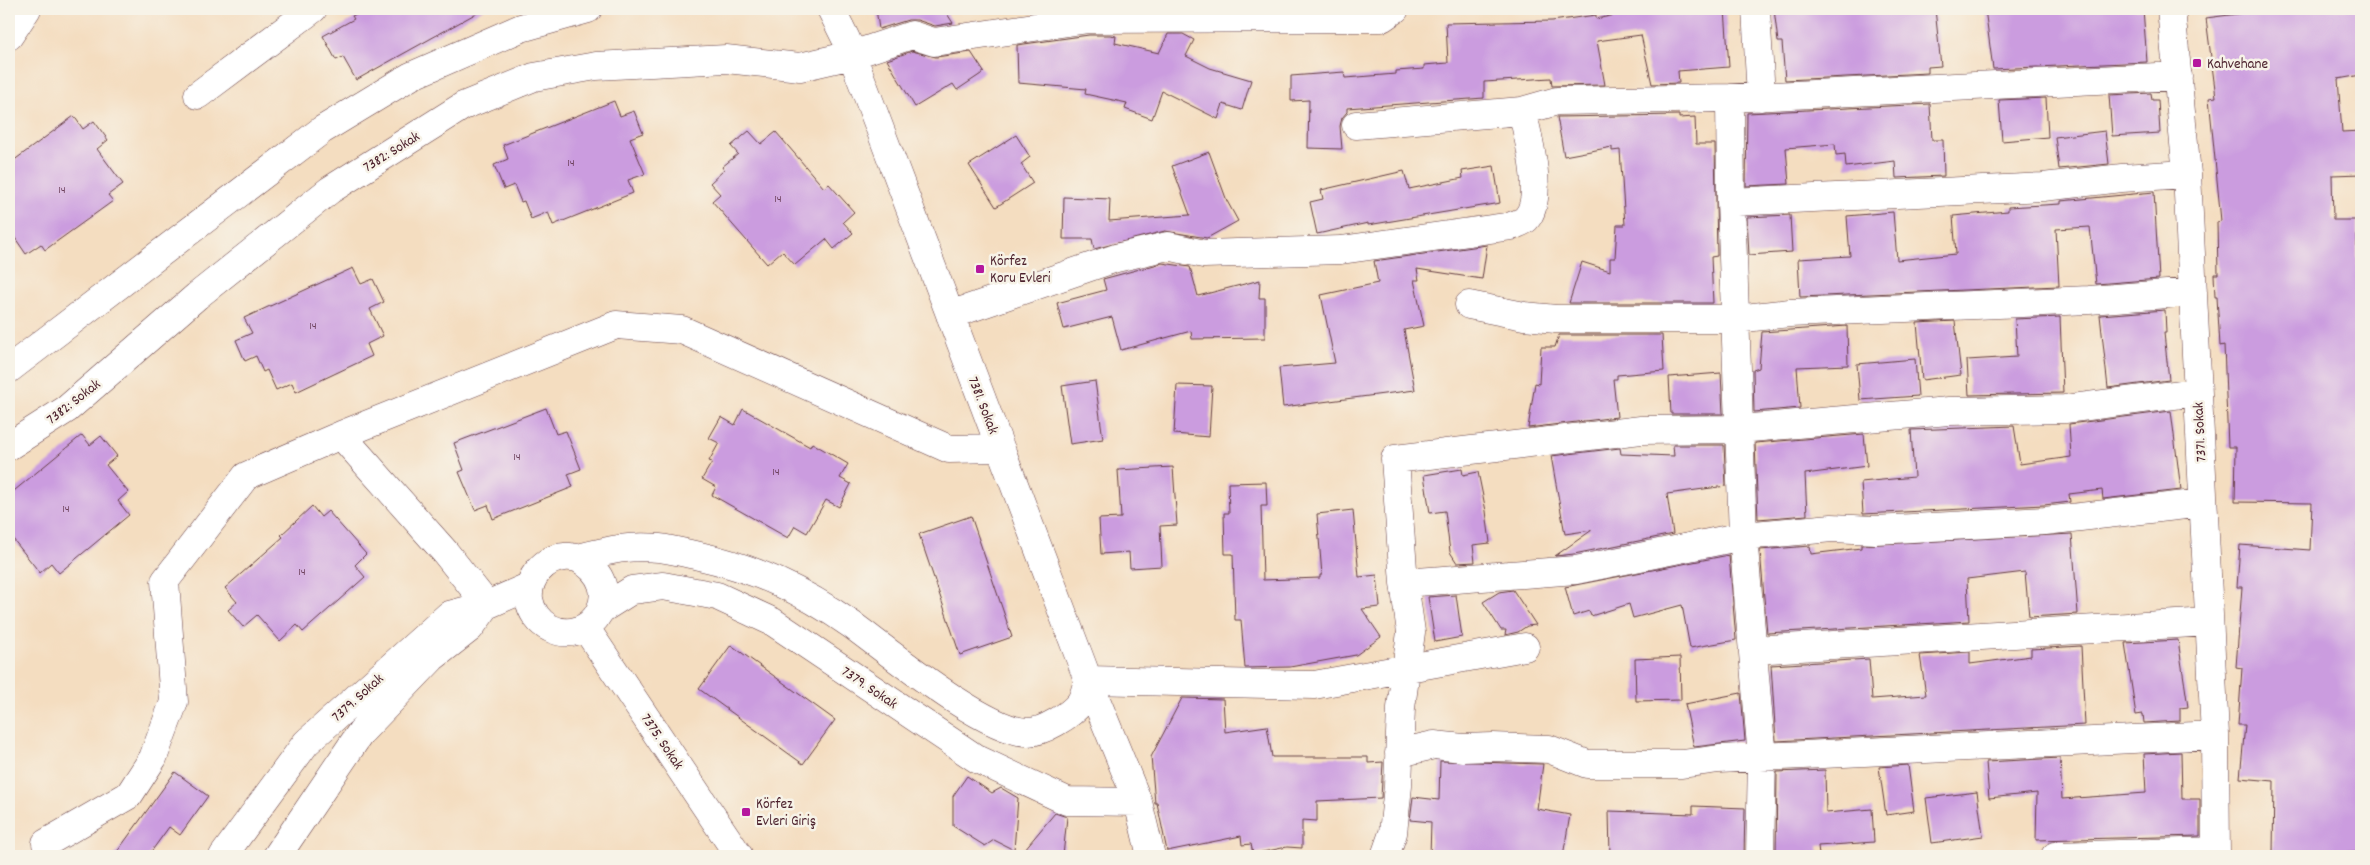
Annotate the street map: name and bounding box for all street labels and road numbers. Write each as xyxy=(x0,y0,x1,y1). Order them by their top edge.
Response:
street label: 7382: Sokak xyxy=(359,127,425,179)
street label: 7382: Sokak xyxy=(42,374,106,431)
street label: 7381. Sokak xyxy=(961,374,1003,438)
street label: 7371. Sokak xyxy=(2188,401,2214,462)
street label: 7379. Sokak xyxy=(836,662,901,716)
street label: 7379. Sokak xyxy=(327,669,389,728)
street label: 7375. Sokak xyxy=(634,710,688,775)

